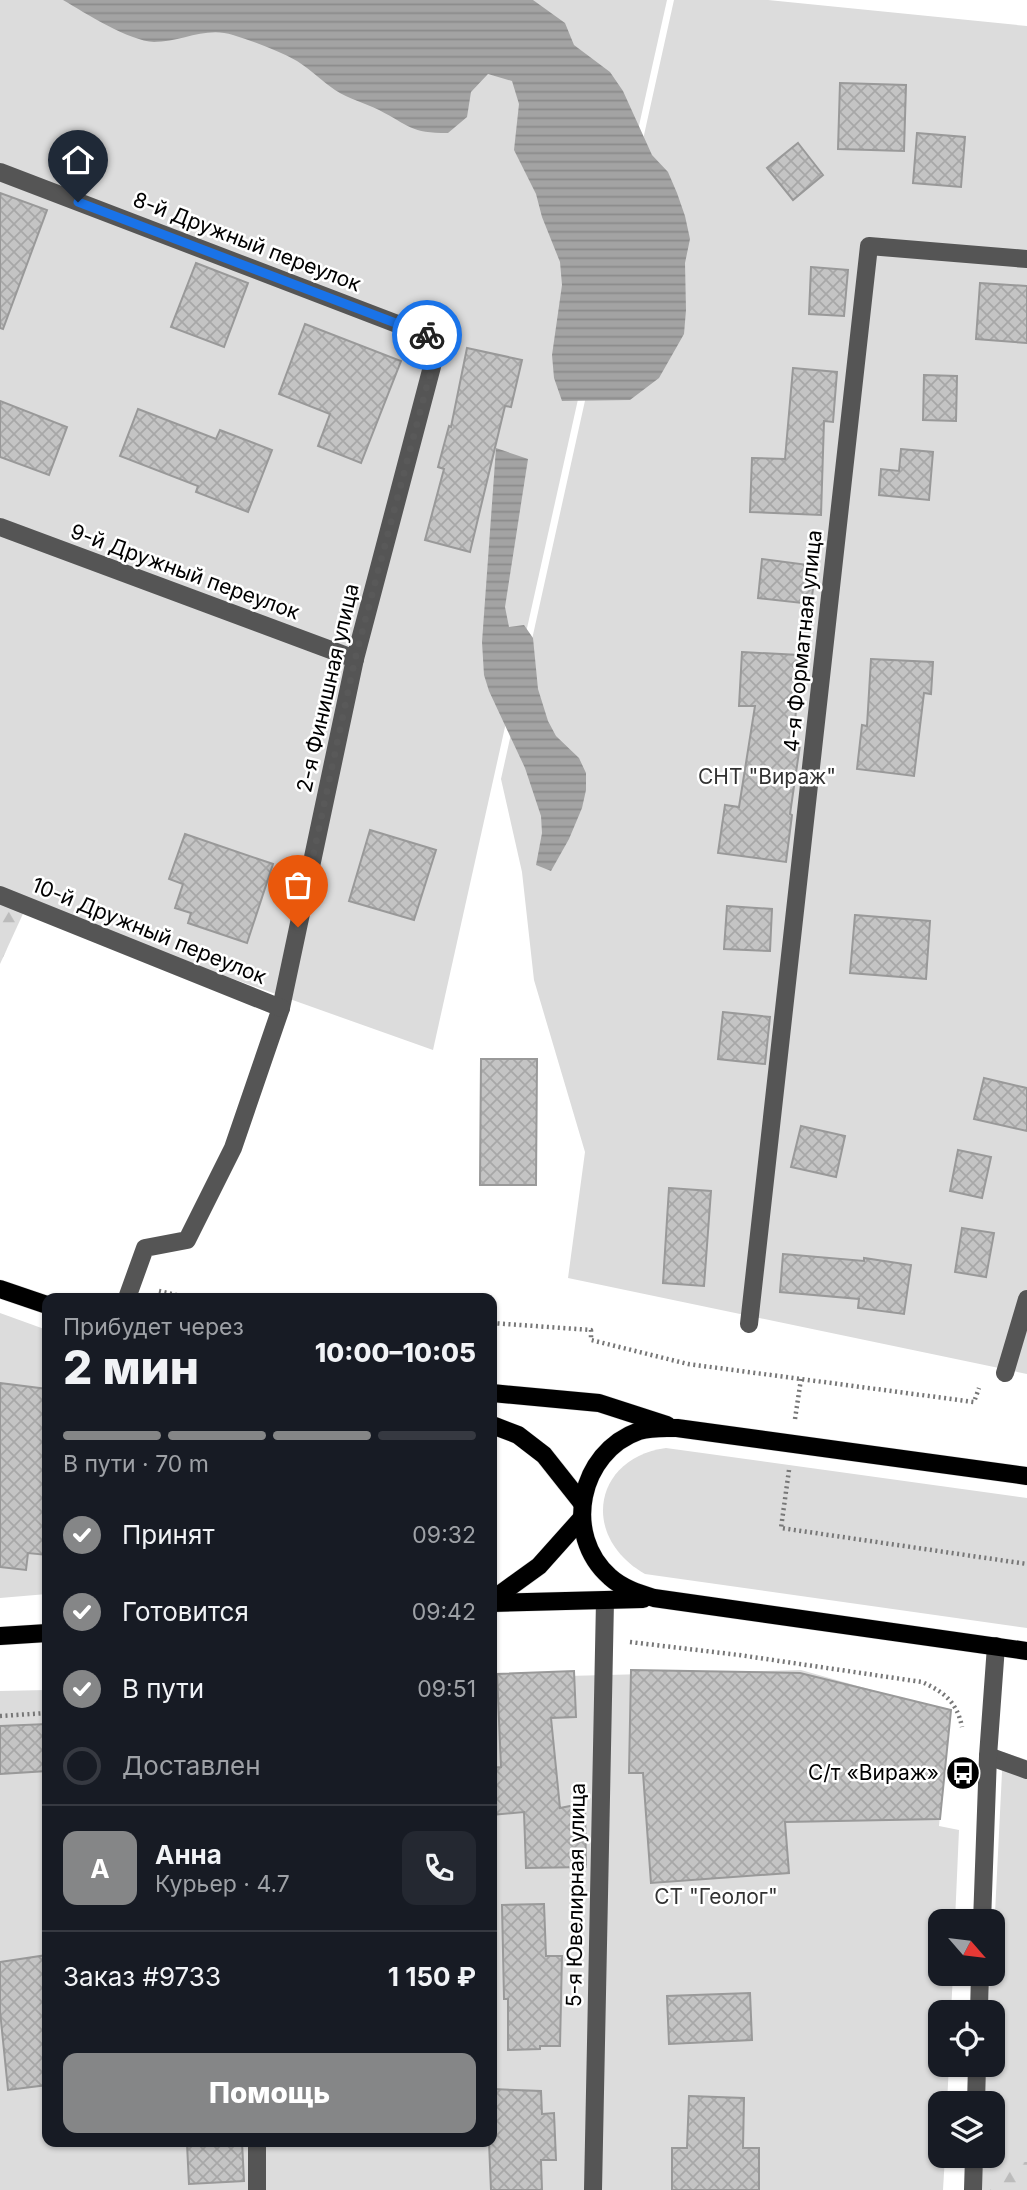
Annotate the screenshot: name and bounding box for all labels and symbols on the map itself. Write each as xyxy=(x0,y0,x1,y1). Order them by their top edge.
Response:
pin xyxy=(48,130,108,202)
street label: 8-й Дружный переулок xyxy=(130,187,365,297)
courier xyxy=(392,300,462,370)
street label: 9-й Дружный переулок xyxy=(67,518,304,625)
street label: 4-я Форматная улица xyxy=(778,529,827,753)
street label: 2-я Финишная улица xyxy=(291,581,364,795)
park label: СНТ "Вираж" xyxy=(698,764,836,789)
pin xyxy=(268,855,328,927)
street label: 10-й Дружный переулок xyxy=(28,872,271,989)
bus stop icon: С/т «Вираж» xyxy=(944,1754,982,1792)
place label: С/т «Вираж» xyxy=(808,1760,939,1785)
street label: 5-я Ювелирная улица xyxy=(561,1783,590,2007)
park label: СТ "Геолог" xyxy=(654,1884,778,1909)
north arrow xyxy=(928,1909,1004,1986)

